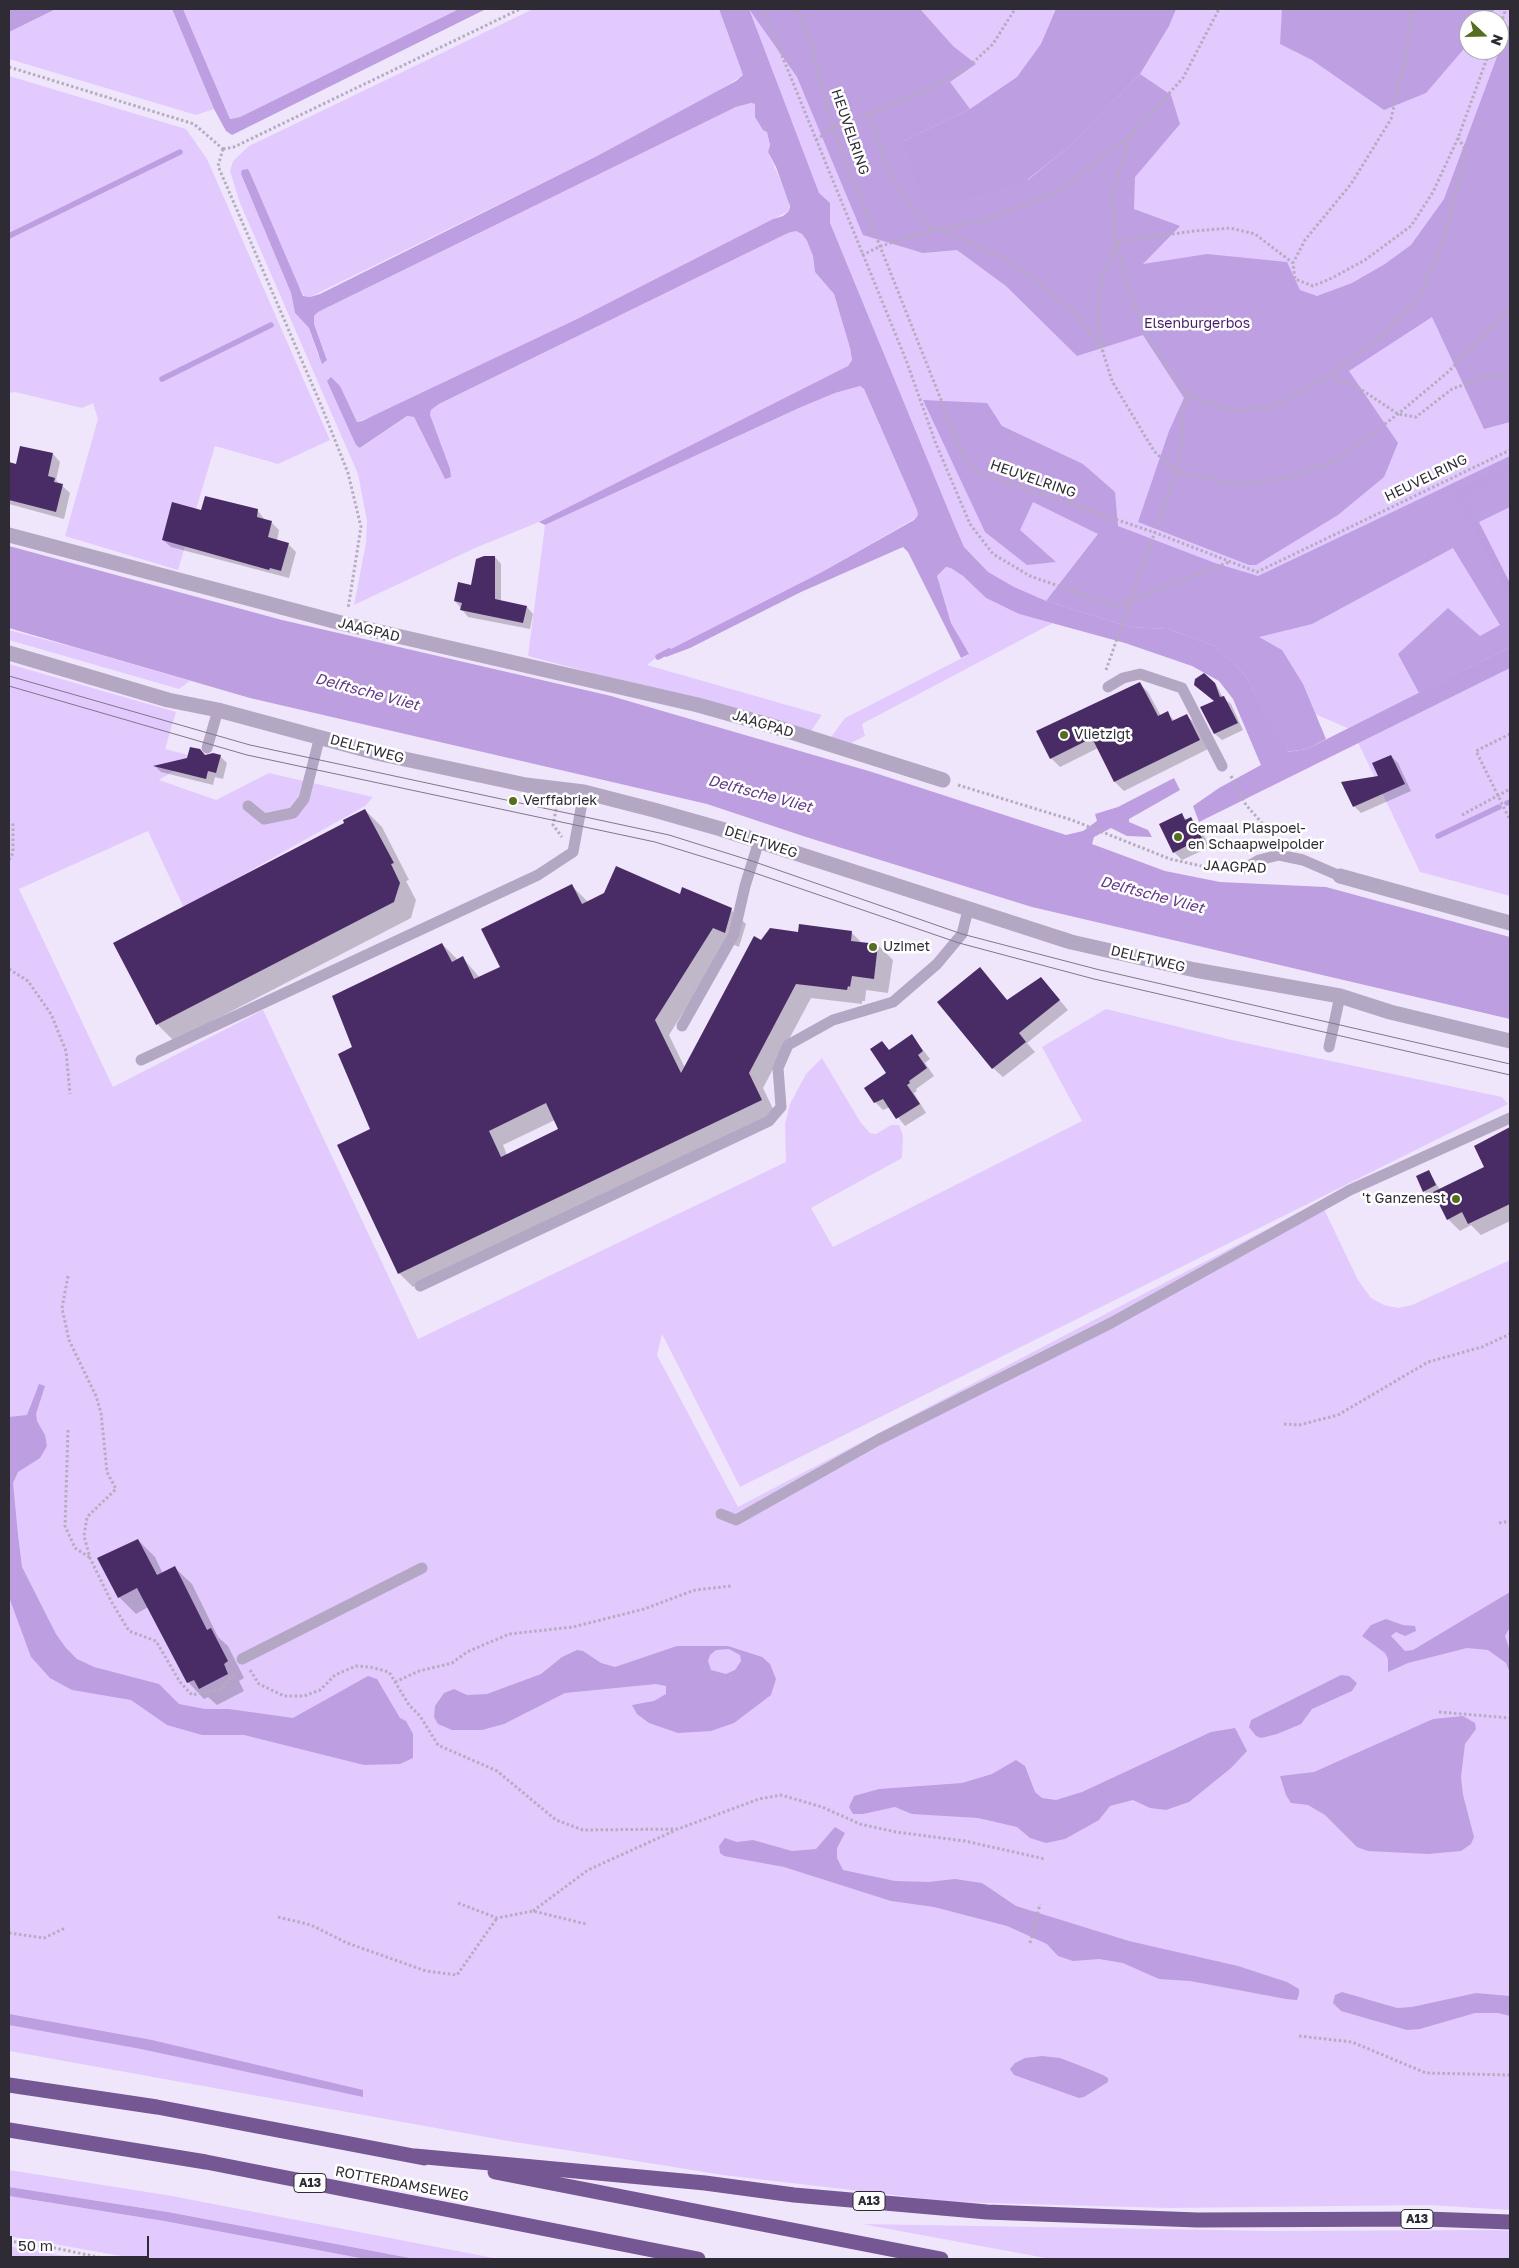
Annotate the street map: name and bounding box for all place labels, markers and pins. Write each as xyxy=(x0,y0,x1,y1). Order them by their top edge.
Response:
place label: Vlietzigt xyxy=(1074,727,1131,743)
marker: Vlietzigt xyxy=(1058,729,1070,741)
place label: Verffabriek xyxy=(523,793,597,809)
marker: Verffabriek xyxy=(507,795,519,807)
place label: Gemaal Plaspoel- en Schaapweipolder xyxy=(1188,821,1324,854)
marker: Gemaal Plaspoel- en Schaapweipolder xyxy=(1172,831,1184,843)
place label: Uzimet xyxy=(883,939,930,955)
marker: Uzimet xyxy=(867,941,879,953)
place label: 't Ganzenest xyxy=(1362,1191,1446,1207)
marker: 't Ganzenest xyxy=(1450,1193,1462,1205)

